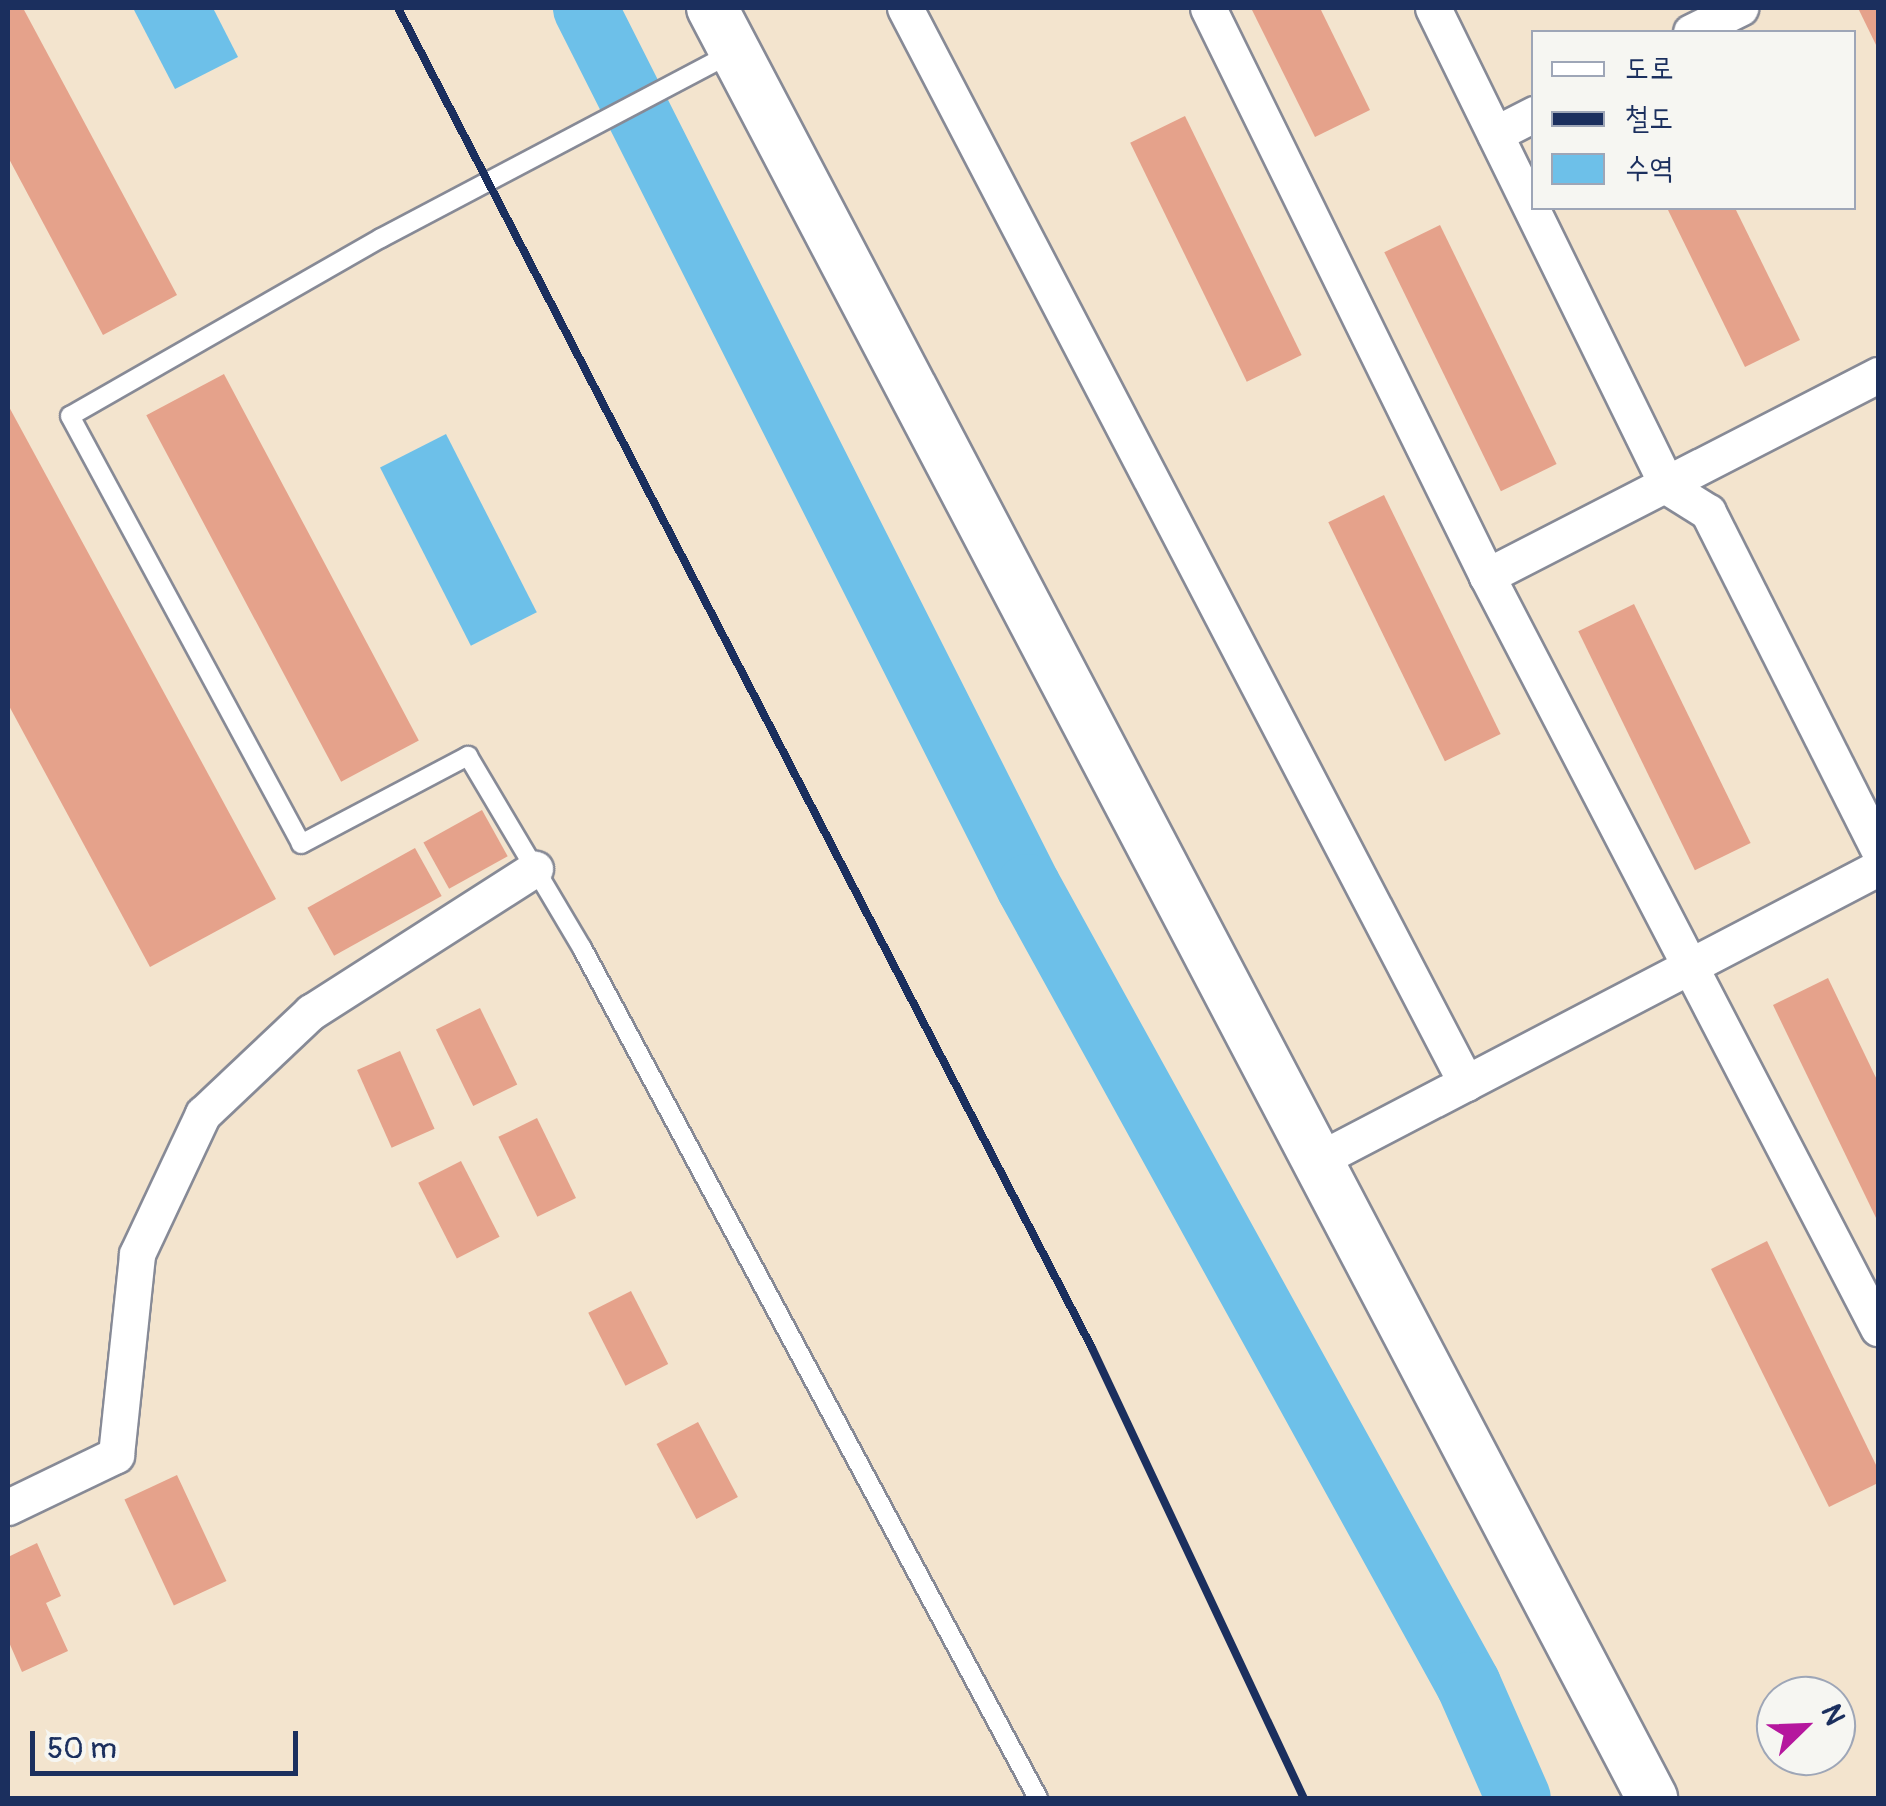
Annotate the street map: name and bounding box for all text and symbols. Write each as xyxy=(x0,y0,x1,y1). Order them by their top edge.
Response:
legend xyxy=(1531,30,1856,210)
text: 도로 xyxy=(1625,50,1673,87)
text: 철도 xyxy=(1625,100,1673,137)
text: 수역 xyxy=(1625,150,1673,187)
north arrow xyxy=(1756,1676,1856,1776)
text: N xyxy=(1812,1699,1852,1730)
scale bar xyxy=(35,1711,302,1773)
text: 50 m xyxy=(47,1730,117,1767)

